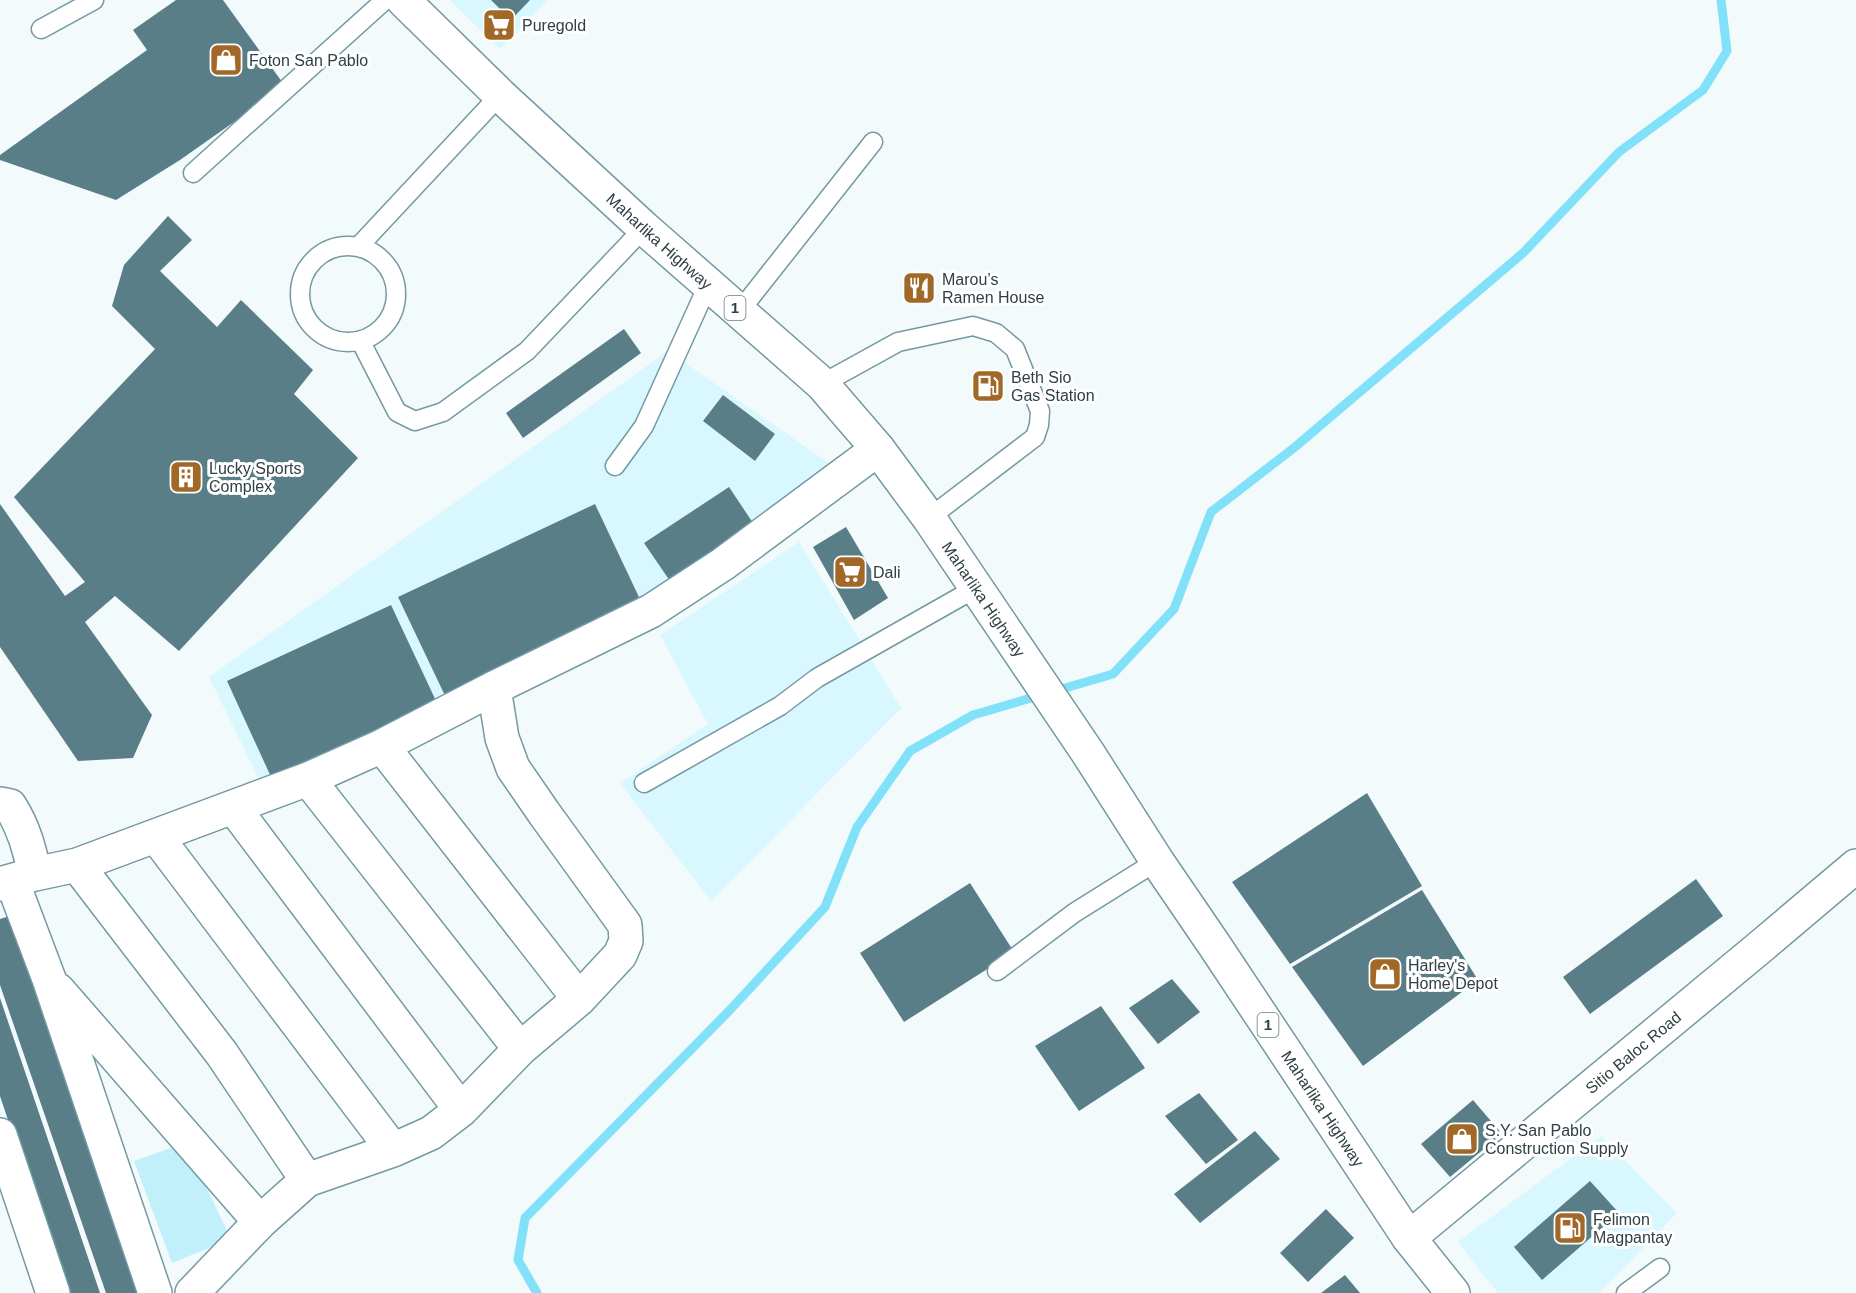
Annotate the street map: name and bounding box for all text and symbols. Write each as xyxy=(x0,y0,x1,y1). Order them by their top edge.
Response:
supermarket icon: Puregold xyxy=(481,7,517,43)
place label: Puregold xyxy=(522,17,586,34)
shop icon: Foton San Pablo xyxy=(208,42,244,78)
place label: Foton San Pablo xyxy=(249,52,368,69)
street label: Maharlika Highway xyxy=(603,190,715,293)
restaurant icon: Marou’s Ramen House xyxy=(901,270,937,306)
place label: Marou’s Ramen House xyxy=(942,271,1044,306)
road number: 1 xyxy=(724,296,746,320)
fuel station icon: Beth Sio Gas Station xyxy=(970,368,1006,404)
place label: Beth Sio Gas Station xyxy=(1011,369,1095,404)
building icon: Lucky Sports Complex xyxy=(168,459,204,495)
place label: Lucky Sports Complex xyxy=(209,460,301,495)
street label: Maharlika Highway xyxy=(939,539,1028,660)
supermarket icon: Dali xyxy=(832,554,868,590)
place label: Dali xyxy=(873,564,901,581)
shop icon: Harley's Home Depot xyxy=(1367,956,1403,992)
place label: Harley's Home Depot xyxy=(1408,957,1498,992)
street label: Sitio Baloc Road xyxy=(1582,1008,1684,1097)
road number: 1 xyxy=(1258,1013,1278,1037)
street label: Maharlika Highway xyxy=(1278,1048,1367,1170)
shop icon: S.Y. San Pablo Construction Supply xyxy=(1444,1121,1480,1157)
place label: S.Y. San Pablo Construction Supply xyxy=(1485,1122,1628,1157)
fuel station icon: Felimon Magpantay xyxy=(1552,1210,1588,1246)
place label: Felimon Magpantay xyxy=(1593,1211,1672,1246)

